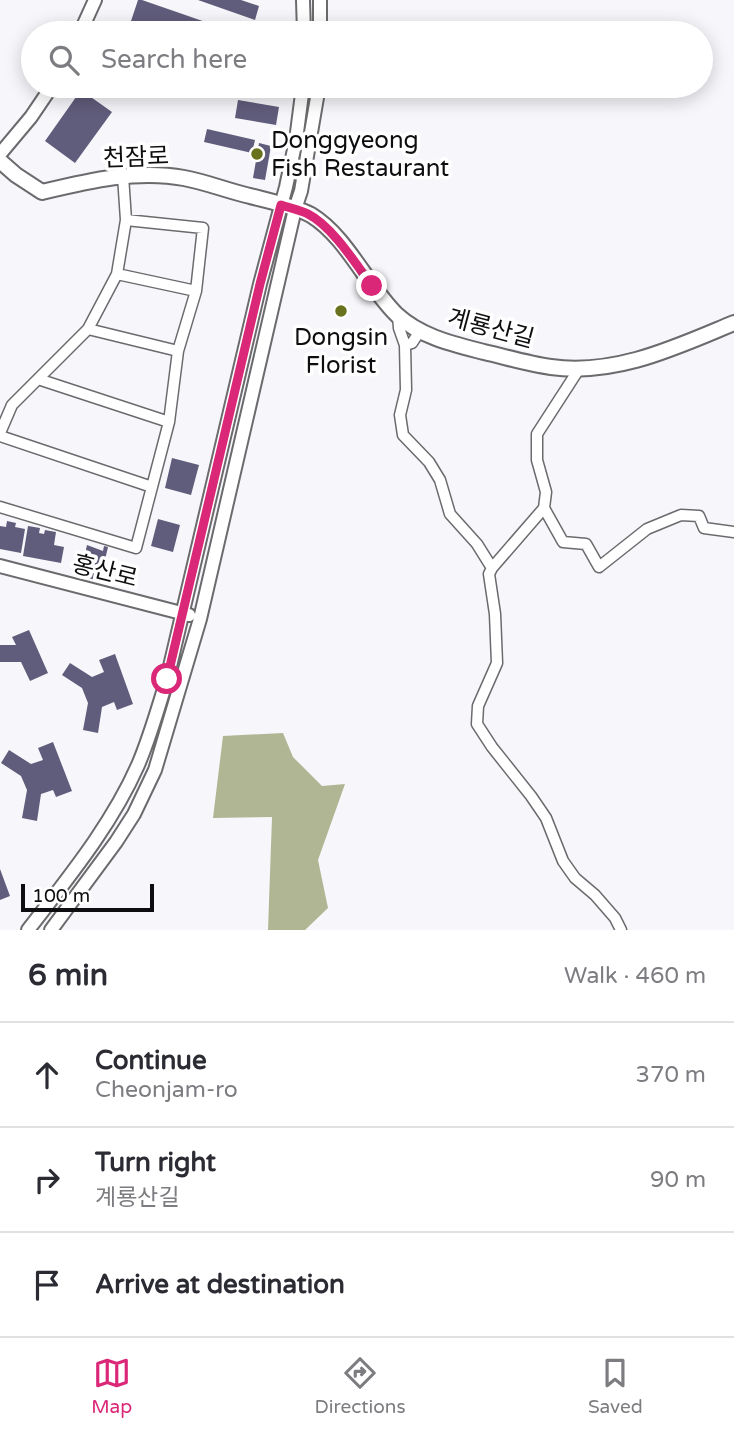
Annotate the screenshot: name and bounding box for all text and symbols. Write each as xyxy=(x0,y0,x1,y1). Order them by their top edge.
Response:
search box xyxy=(21,21,713,98)
icon: search xyxy=(45,41,83,79)
text: Search here xyxy=(101,44,247,75)
place label: Donggyeong Fish Restaurant xyxy=(271,126,449,183)
street label: 천잠로 xyxy=(102,142,170,173)
marker: Donggyeong Fish Restaurant xyxy=(249,146,265,162)
route end xyxy=(356,270,387,301)
marker: Dongsin Florist xyxy=(333,303,349,319)
street label: 계룡산길 xyxy=(444,303,537,354)
place label: Dongsin Florist xyxy=(294,323,388,380)
street label: 홍산로 xyxy=(69,549,141,594)
route start xyxy=(151,663,182,694)
scale bar xyxy=(21,881,154,913)
text: 100 m xyxy=(32,885,90,907)
text: 6 min xyxy=(28,957,108,994)
text: Walk · 460 m xyxy=(564,962,706,990)
text: Continue xyxy=(95,1045,207,1076)
icon: ahead xyxy=(28,1056,66,1094)
text: 370 m xyxy=(636,1061,706,1089)
text: Cheonjam-ro xyxy=(95,1076,238,1104)
text: Turn right xyxy=(95,1147,216,1178)
icon: right xyxy=(28,1161,66,1199)
text: 90 m xyxy=(650,1166,706,1194)
text: 계룡산길 xyxy=(95,1184,180,1212)
icon: arrive xyxy=(28,1266,66,1304)
text: Arrive at destination xyxy=(95,1269,345,1300)
tab: Map xyxy=(91,1354,132,1418)
tab: Directions xyxy=(315,1354,406,1418)
tab: Saved xyxy=(588,1354,643,1418)

